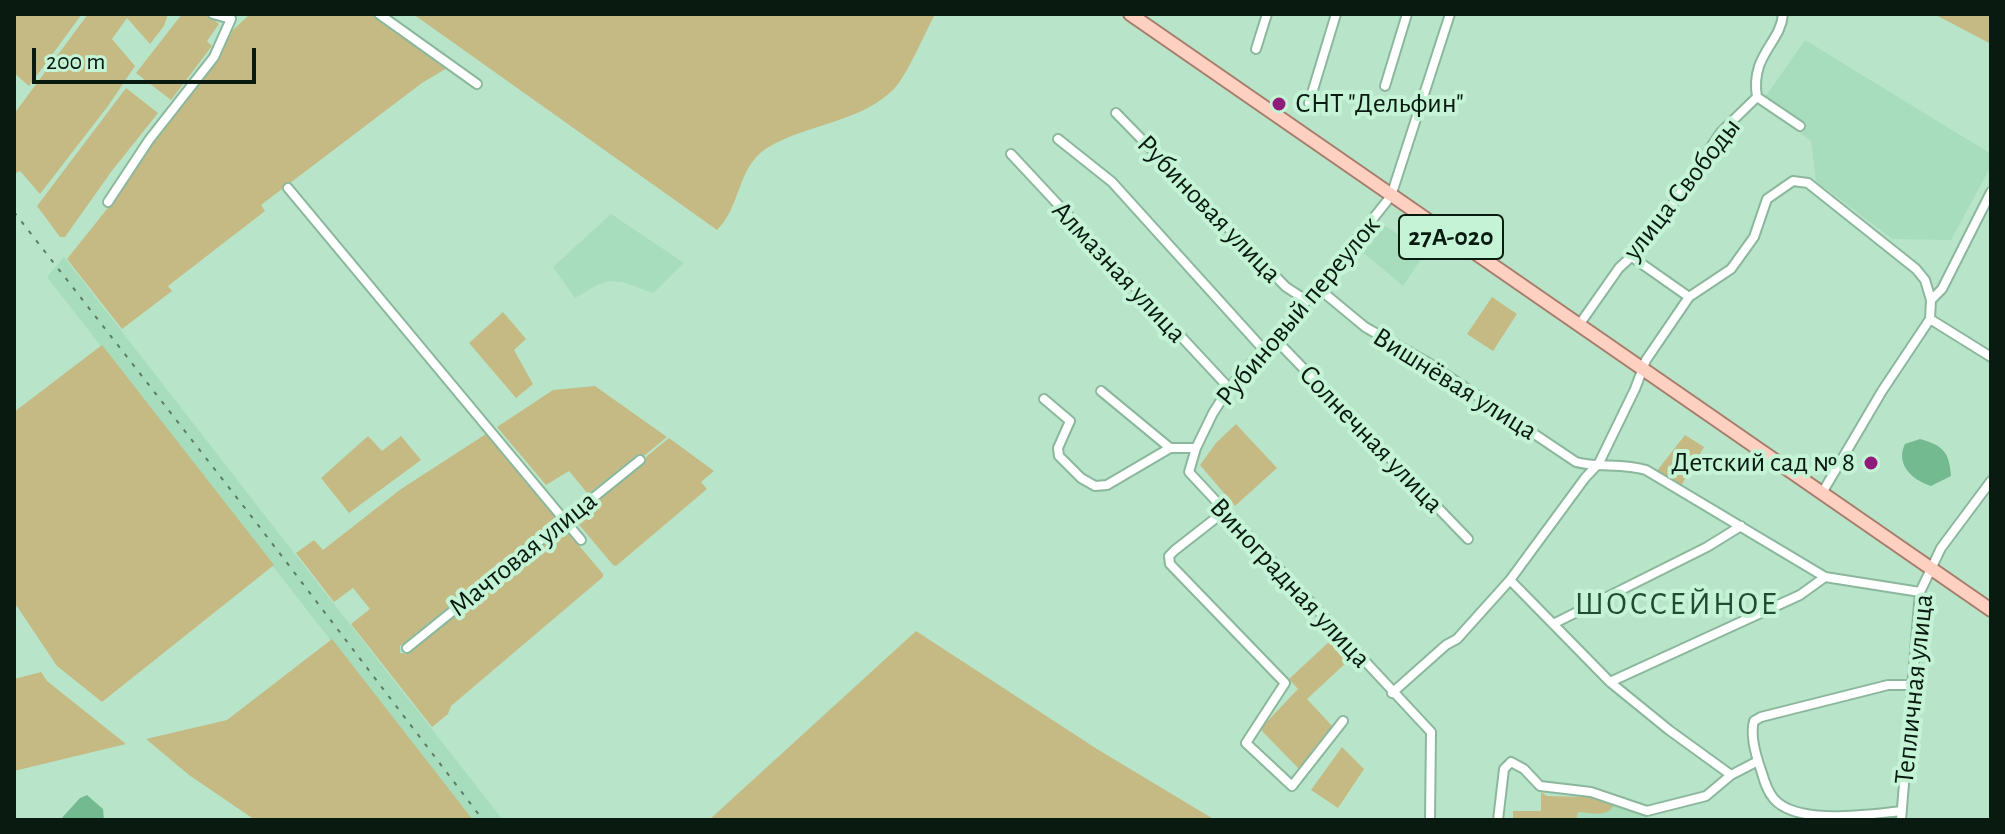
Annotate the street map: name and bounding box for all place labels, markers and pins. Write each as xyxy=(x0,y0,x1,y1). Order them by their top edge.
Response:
place label: СНТ "Дельфин" xyxy=(1295,87,1464,121)
marker: СНТ "Дельфин" xyxy=(1270,95,1288,113)
place label: Детский сад № 8 xyxy=(1671,446,1855,480)
marker: Детский сад № 8 xyxy=(1862,454,1880,472)

